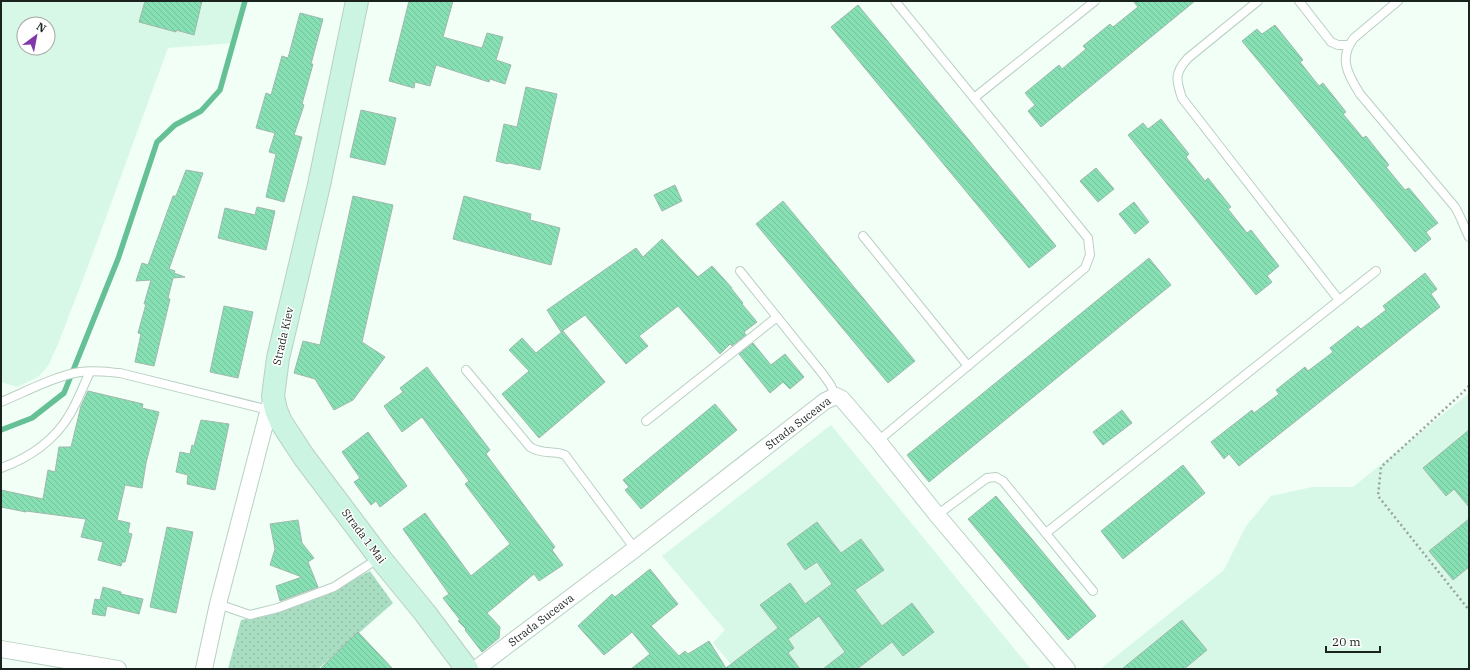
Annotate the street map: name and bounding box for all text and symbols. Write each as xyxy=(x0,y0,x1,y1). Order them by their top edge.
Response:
north arrow xyxy=(16,16,56,56)
text: N xyxy=(34,19,49,36)
street label: Strada Kiev xyxy=(269,305,297,367)
street label: Strada Suceava xyxy=(762,394,834,452)
street label: Strada 1 Mai xyxy=(339,506,389,566)
street label: Strada Suceava xyxy=(505,591,577,649)
scale bar xyxy=(1326,628,1380,654)
text: 20 m xyxy=(1332,634,1361,649)

